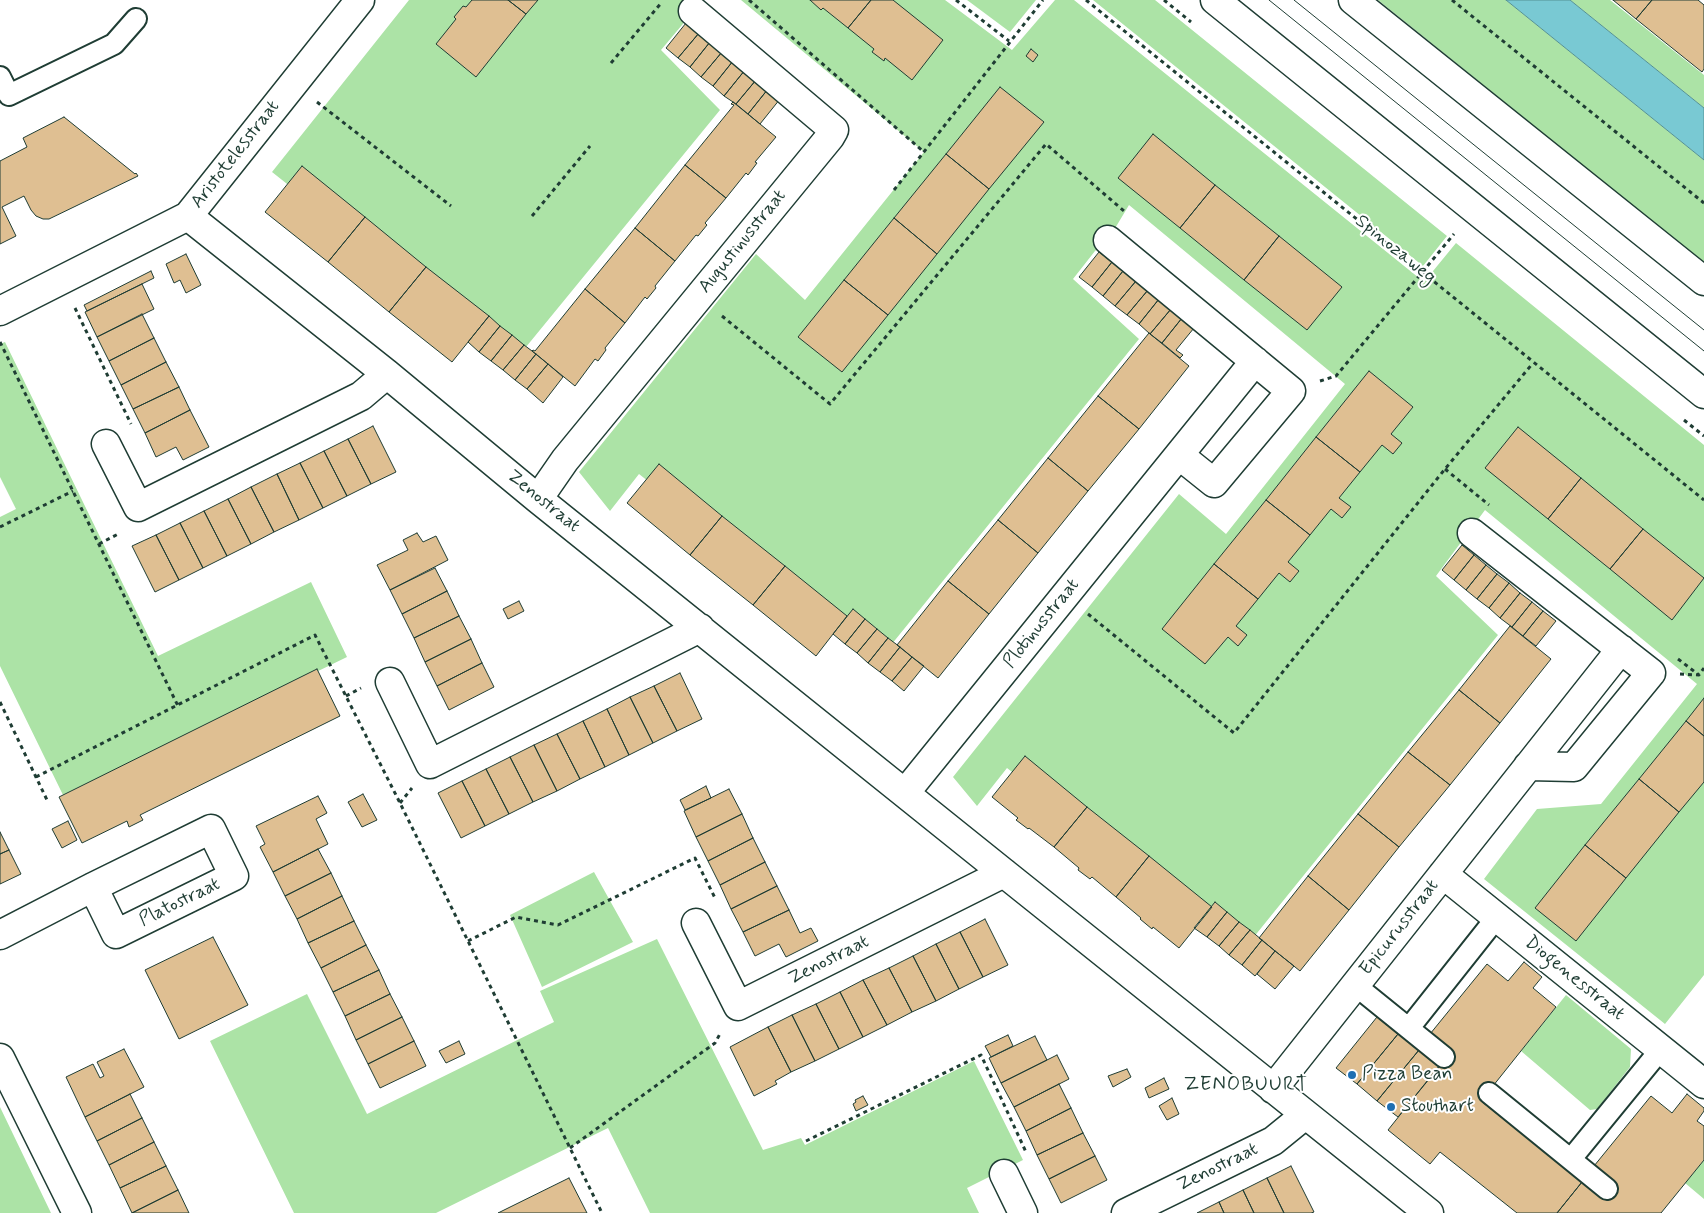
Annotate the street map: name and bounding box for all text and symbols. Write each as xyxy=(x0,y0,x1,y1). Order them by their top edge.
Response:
street label: Aristotelesstraat xyxy=(187,96,285,214)
street label: Augustinusstraat xyxy=(694,186,792,298)
street label: Spinozaweg xyxy=(1350,210,1440,290)
street label: Zenostraat xyxy=(502,466,584,538)
street label: Plotinusstraat xyxy=(999,575,1085,673)
street label: Platostraat xyxy=(136,874,224,932)
street label: Epicurusstraat xyxy=(1355,875,1445,981)
street label: Zenostraat xyxy=(785,931,873,991)
street label: Diogenesstraat xyxy=(1519,932,1629,1026)
place label: Pizza Bean xyxy=(1362,1064,1452,1086)
marker: Pizza Bean xyxy=(1346,1069,1358,1081)
district label: ZENOBUURT xyxy=(1182,1074,1310,1098)
place label: Stouthart xyxy=(1401,1096,1474,1118)
marker: Stouthart xyxy=(1385,1101,1397,1113)
street label: Zenostraat xyxy=(1174,1139,1262,1197)

